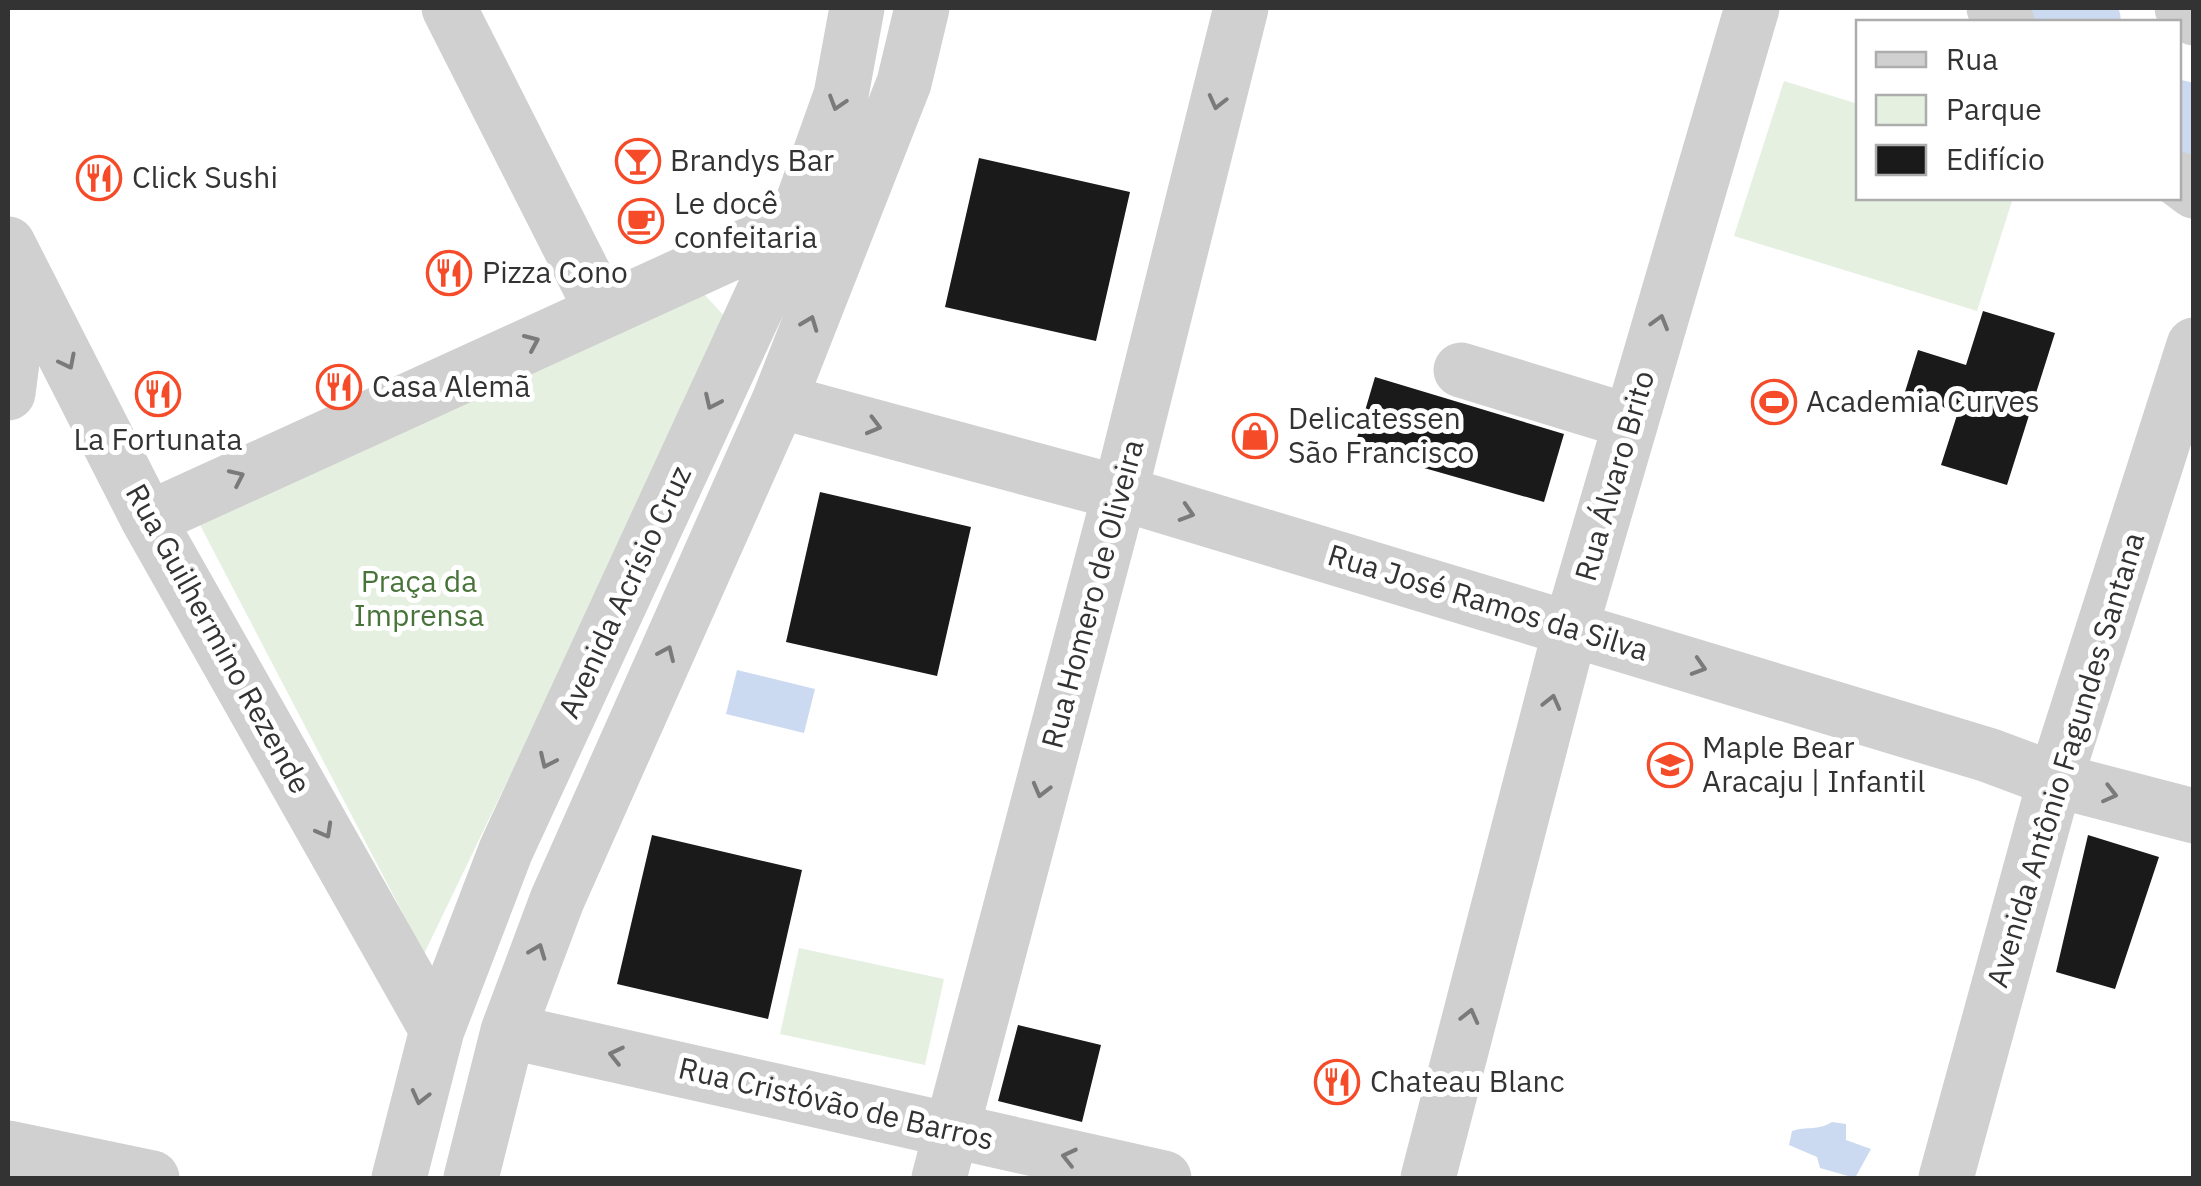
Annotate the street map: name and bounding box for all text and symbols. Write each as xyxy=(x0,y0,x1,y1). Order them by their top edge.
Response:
legend xyxy=(1856,20,2181,200)
text: Rua xyxy=(1946,39,1998,78)
text: Parque xyxy=(1946,89,2042,128)
one-way arrow xyxy=(828,93,849,110)
one-way arrow xyxy=(1208,93,1229,110)
bar icon: Brandys Bar xyxy=(615,138,661,184)
text: Edifício xyxy=(1946,139,2045,178)
place label: Brandys Bar xyxy=(670,140,834,179)
restaurant icon: Click Sushi xyxy=(76,155,122,201)
place label: Click Sushi xyxy=(132,157,278,196)
place label: Le docê confeitaria xyxy=(674,183,817,256)
cafe icon: Le docê confeitaria xyxy=(618,198,664,244)
restaurant icon: Pizza Cono xyxy=(426,250,472,296)
place label: Pizza Cono xyxy=(482,252,628,291)
one-way arrow xyxy=(1648,314,1669,331)
one-way arrow xyxy=(798,315,819,332)
one-way arrow xyxy=(522,334,540,354)
one-way arrow xyxy=(56,352,75,370)
restaurant icon: Casa Alemã xyxy=(316,364,362,410)
place label: Casa Alemã xyxy=(372,366,530,405)
street label: Rua Álvaro Brito xyxy=(1565,366,1662,585)
restaurant icon: La Fortunata xyxy=(135,371,181,417)
sports icon: Academia Curves xyxy=(1751,379,1797,425)
place label: Academia Curves xyxy=(1806,381,2040,420)
one-way arrow xyxy=(705,392,725,410)
place label: Delicatessen São Francisco xyxy=(1288,398,1474,471)
shop icon: Delicatessen São Francisco xyxy=(1232,413,1278,459)
one-way arrow xyxy=(864,415,882,436)
place label: La Fortunata xyxy=(73,419,243,458)
street label: Rua Homero de Oliveira xyxy=(1032,435,1152,752)
street label: Avenida Acrísio Cruz xyxy=(548,459,699,724)
one-way arrow xyxy=(227,470,245,490)
street label: Rua Guilhermino Rezende xyxy=(118,477,321,800)
one-way arrow xyxy=(1178,501,1195,522)
street label: Avenida Antônio Fagundes Santana xyxy=(1977,527,2152,992)
street label: Rua José Ramos da Silva xyxy=(1324,534,1653,669)
park label: Praça da Imprensa xyxy=(354,561,484,634)
one-way arrow xyxy=(655,645,675,663)
one-way arrow xyxy=(1690,655,1707,675)
one-way arrow xyxy=(1540,694,1561,711)
place label: Maple Bear Aracaju | Infantil xyxy=(1702,727,1925,800)
school or university icon: Maple Bear Aracaju | Infantil xyxy=(1647,742,1693,788)
one-way arrow xyxy=(539,751,559,769)
one-way arrow xyxy=(1032,781,1053,798)
one-way arrow xyxy=(2101,782,2118,803)
one-way arrow xyxy=(312,821,332,839)
one-way arrow xyxy=(526,943,546,961)
one-way arrow xyxy=(1459,1008,1480,1025)
one-way arrow xyxy=(608,1046,625,1067)
street label: Rua Cristóvão de Barros xyxy=(675,1047,998,1158)
restaurant icon: Chateau Blanc xyxy=(1314,1059,1360,1105)
place label: Chateau Blanc xyxy=(1370,1061,1565,1100)
one-way arrow xyxy=(410,1088,431,1105)
one-way arrow xyxy=(1061,1148,1078,1169)

